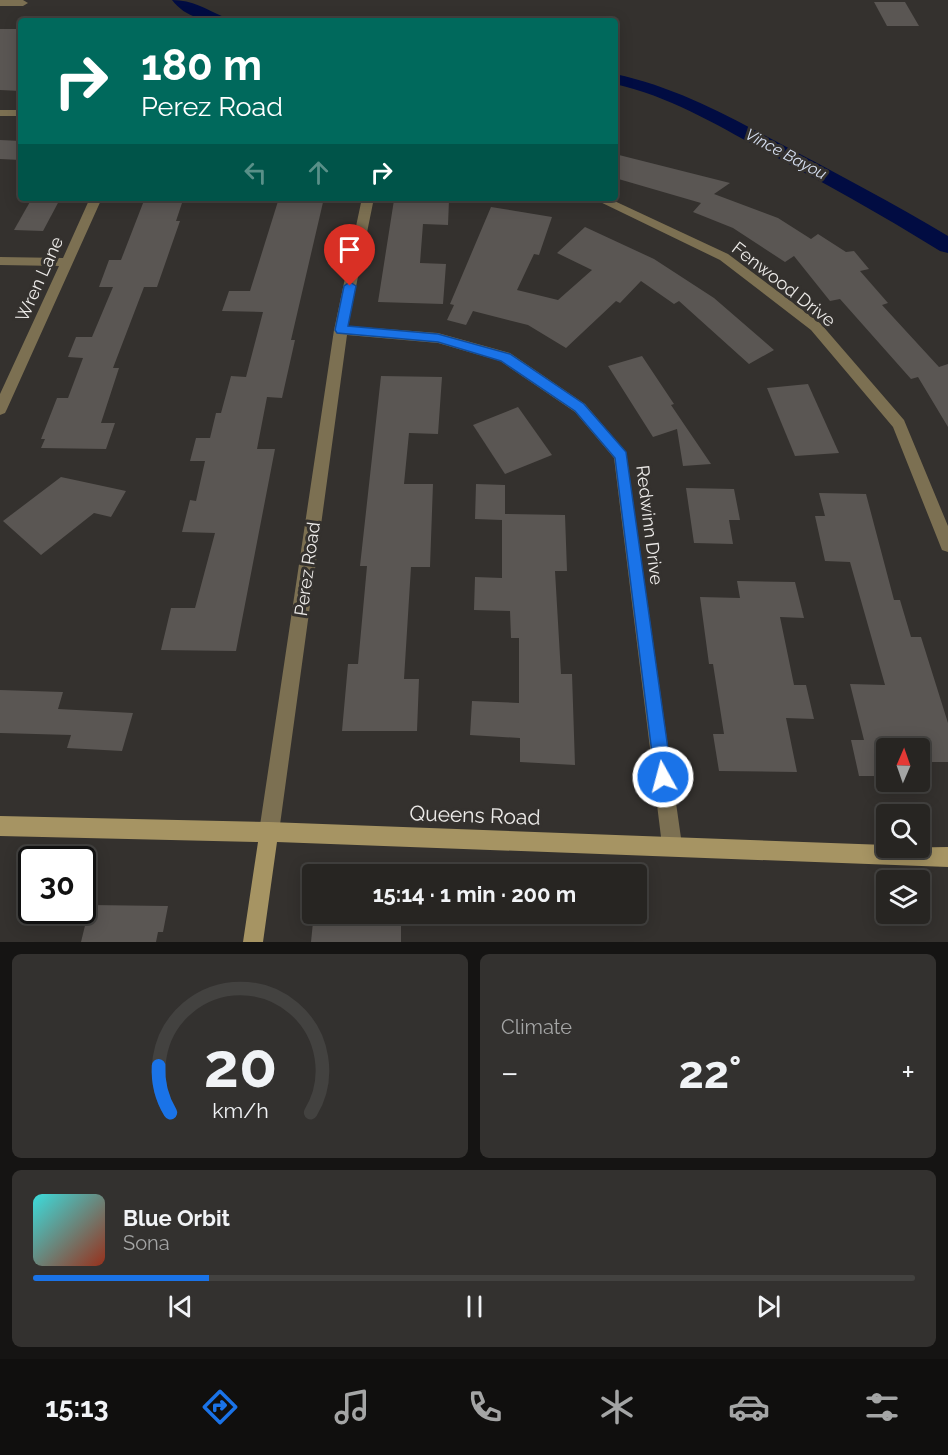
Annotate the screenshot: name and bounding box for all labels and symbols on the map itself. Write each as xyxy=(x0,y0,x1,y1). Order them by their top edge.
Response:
water label: Vince Bayou xyxy=(742,125,830,183)
pin xyxy=(324,224,375,286)
street label: Wren Lane xyxy=(11,233,67,325)
street label: Fenwood Drive xyxy=(728,237,840,331)
street label: Redwinn Drive xyxy=(632,464,668,586)
street label: Perez Road xyxy=(290,521,324,617)
north arrow xyxy=(876,738,930,792)
position arrow xyxy=(631,745,695,809)
street label: Queens Road xyxy=(409,800,541,830)
speed limit sign: 30 xyxy=(18,846,96,924)

